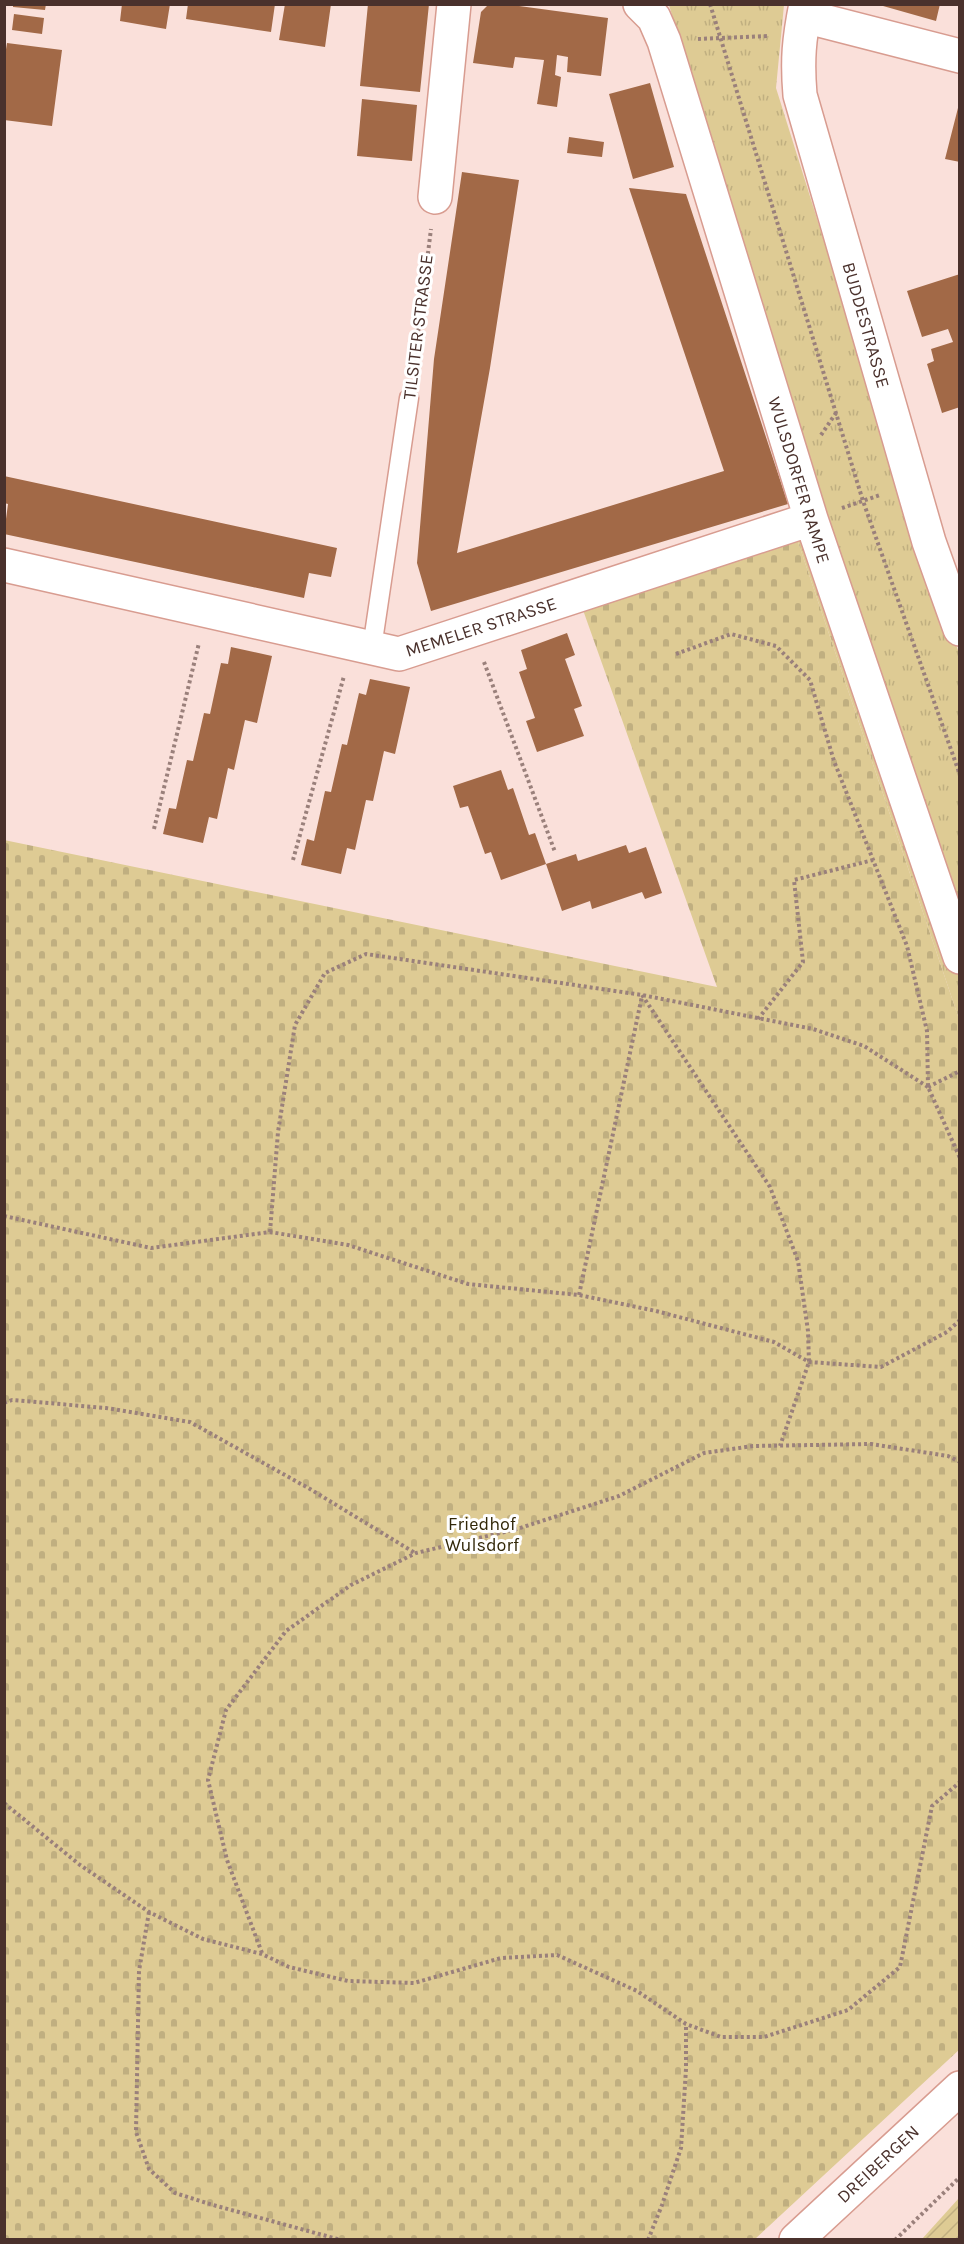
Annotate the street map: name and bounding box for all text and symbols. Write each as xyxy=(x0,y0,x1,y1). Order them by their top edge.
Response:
street label: TILSITER STRASSE xyxy=(398,253,438,401)
street label: BUDDESTRASSE xyxy=(838,260,894,390)
street label: WULSDORFER RAMPE xyxy=(763,394,835,566)
street label: MEMELER STRASSE xyxy=(403,592,559,662)
park label: Friedhof Wulsdorf xyxy=(445,1513,520,1556)
street label: DREIBERGEN xyxy=(832,2120,924,2208)

